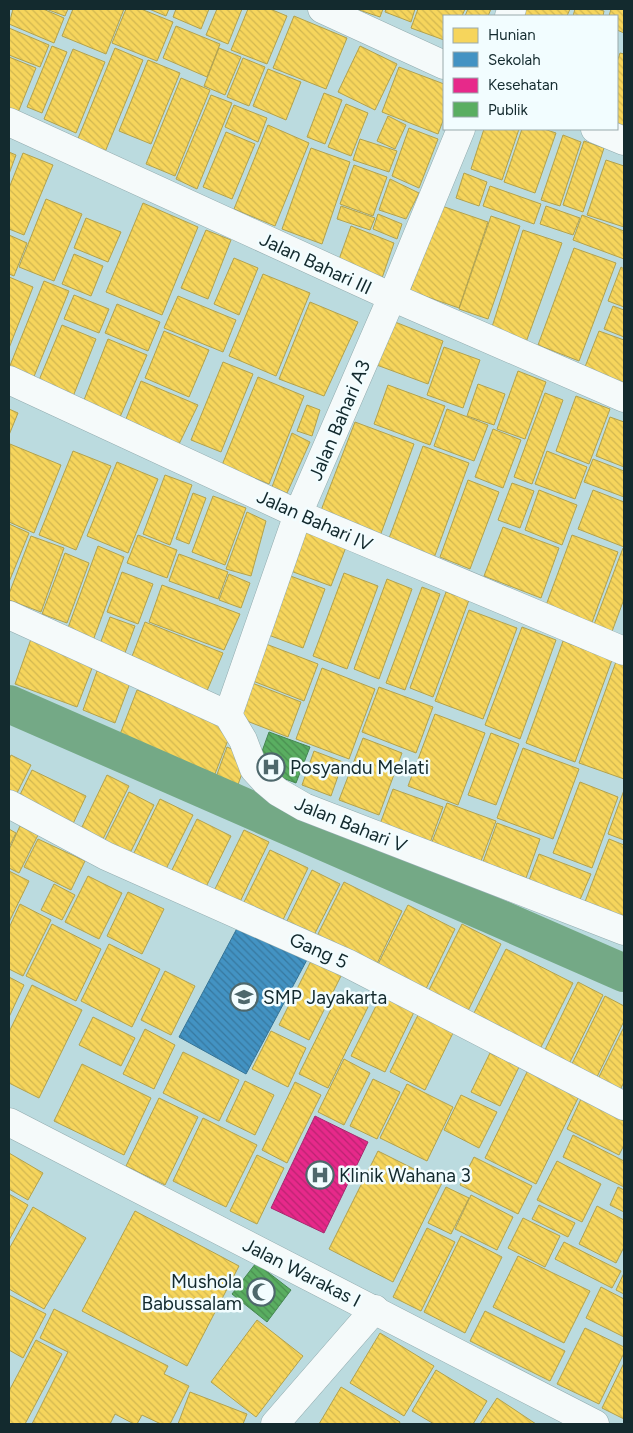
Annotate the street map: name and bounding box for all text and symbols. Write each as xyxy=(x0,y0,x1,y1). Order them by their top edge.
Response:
legend xyxy=(443,15,618,130)
text: Hunian xyxy=(488,26,536,44)
text: Sekolah xyxy=(488,51,541,69)
text: Kesehatan xyxy=(488,76,558,94)
text: Publik xyxy=(488,101,529,119)
street label: Jalan Bahari III xyxy=(256,227,376,299)
street label: Jalan Bahari A3 xyxy=(304,356,375,484)
street label: Jalan Bahari IV xyxy=(253,485,376,556)
hospital icon: Posyandu Melati xyxy=(256,752,286,782)
place label: Posyandu Melati xyxy=(290,756,429,779)
street label: Jalan Bahari V xyxy=(291,792,410,857)
street label: Gang 5 xyxy=(286,927,352,973)
school or university icon: SMP Jayakarta xyxy=(229,982,259,1012)
place label: SMP Jayakarta xyxy=(263,986,387,1009)
hospital icon: Klinik Wahana 3 xyxy=(305,1160,335,1190)
place label: Klinik Wahana 3 xyxy=(339,1164,471,1187)
street label: Jalan Warakas I xyxy=(239,1233,365,1312)
place label: Mushola Babussalam xyxy=(142,1270,242,1315)
mosque icon: Mushola Babussalam xyxy=(246,1277,276,1307)

